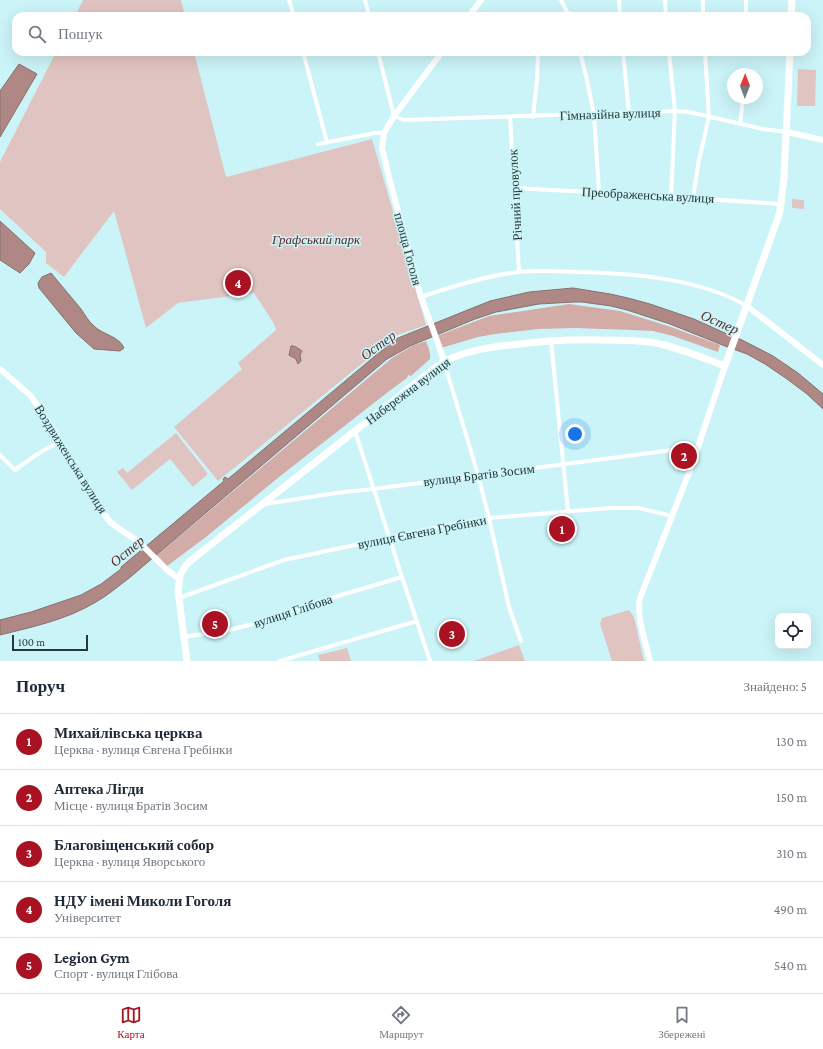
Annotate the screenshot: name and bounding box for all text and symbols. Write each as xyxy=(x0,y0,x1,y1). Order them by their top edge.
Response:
search box xyxy=(12,12,811,56)
icon: search xyxy=(26,23,48,45)
text: Пошук xyxy=(58,26,103,42)
north arrow xyxy=(727,68,763,104)
street label: Гімназійна вулиця xyxy=(559,105,661,123)
street label: Річний провулок xyxy=(505,148,525,241)
street label: Преображенська вулиця xyxy=(581,184,715,206)
street label: площа Гоголя xyxy=(391,211,425,287)
park label: Графський парк xyxy=(271,232,361,247)
pin: 4 xyxy=(225,268,251,298)
water label: Остер xyxy=(699,307,741,337)
water label: Остер xyxy=(357,327,399,363)
street label: Набережна вулиця xyxy=(363,354,453,428)
street label: Воздвиженська вулиця xyxy=(31,402,111,516)
your location xyxy=(565,424,585,444)
pin: 2 xyxy=(671,441,697,471)
street label: вулиця Братів Зосим xyxy=(423,461,535,489)
street label: вулиця Євгена Гребінки xyxy=(356,512,488,552)
pin: 1 xyxy=(549,514,575,544)
water label: Остер xyxy=(107,532,147,570)
street label: вулиця Глібова xyxy=(252,591,334,631)
pin: 5 xyxy=(202,609,228,639)
map controls xyxy=(775,613,811,649)
button: locate xyxy=(775,613,811,649)
pin: 3 xyxy=(439,619,465,649)
scale bar xyxy=(12,633,88,652)
text: 100 m xyxy=(18,636,45,648)
text: Поруч xyxy=(16,677,65,696)
text: Знайдено: 5 xyxy=(743,679,807,694)
text: Михайлівська церква xyxy=(54,725,202,741)
text: 1 xyxy=(27,734,31,749)
text: 130 m xyxy=(776,734,807,749)
text: Церква · вулиця Євгена Гребінки xyxy=(54,742,232,757)
text: Аптека Лігди xyxy=(54,781,144,797)
text: 2 xyxy=(26,790,32,805)
text: 150 m xyxy=(776,790,807,805)
text: Місце · вулиця Братів Зосим xyxy=(54,798,208,813)
text: Благовіщенський собор xyxy=(54,837,214,853)
text: 3 xyxy=(26,846,32,861)
text: 310 m xyxy=(776,846,807,861)
text: Церква · вулиця Яворського xyxy=(54,854,205,869)
text: НДУ імені Миколи Гоголя xyxy=(54,893,231,909)
text: 4 xyxy=(25,902,33,917)
text: 490 m xyxy=(774,902,807,917)
text: Університет xyxy=(54,910,121,925)
text: Legion Gym xyxy=(54,950,130,966)
text: 5 xyxy=(26,958,32,973)
text: 540 m xyxy=(774,958,807,973)
text: Спорт · вулиця Глібова xyxy=(54,966,178,981)
tab: Карта xyxy=(117,1004,145,1040)
tab: Маршрут xyxy=(379,1004,424,1040)
tab: Збережені xyxy=(658,1004,706,1040)

